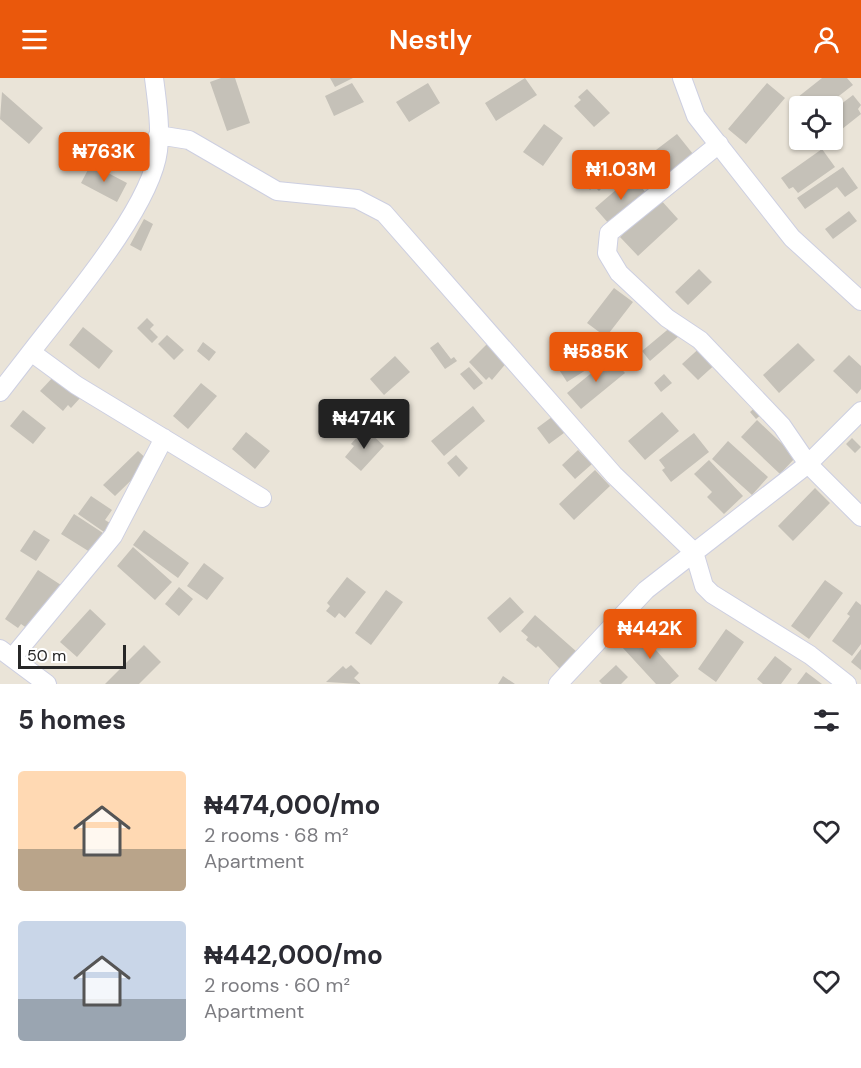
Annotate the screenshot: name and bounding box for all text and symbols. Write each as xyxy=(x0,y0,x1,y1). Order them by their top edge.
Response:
text: Nestly xyxy=(389,22,472,57)
icon: menu xyxy=(18,23,51,56)
icon: person xyxy=(810,23,843,56)
map controls xyxy=(789,96,843,150)
button: locate xyxy=(789,96,843,150)
pin: ₦763K xyxy=(62,132,146,183)
text: ₦763K xyxy=(73,138,135,164)
pin: ₦1.03M xyxy=(572,150,670,201)
text: ₦1.03M xyxy=(586,156,656,182)
pin: ₦585K xyxy=(554,332,638,383)
text: ₦585K xyxy=(563,338,629,364)
pin: ₦474K xyxy=(322,399,406,450)
text: ₦474K xyxy=(332,405,396,431)
pin: ₦442K xyxy=(608,609,692,660)
text: ₦442K xyxy=(617,615,683,641)
scale bar xyxy=(18,642,126,670)
text: 50 m xyxy=(27,645,66,666)
text: 5 homes xyxy=(18,703,126,737)
icon: filters xyxy=(810,704,843,737)
text: ₦474,000/mo xyxy=(204,788,380,822)
icon: home xyxy=(66,795,138,867)
icon: heart xyxy=(810,815,843,848)
text: 2 rooms · 68 m² xyxy=(204,822,349,848)
text: Apartment xyxy=(204,848,304,874)
text: ₦442,000/mo xyxy=(204,938,383,972)
icon: home xyxy=(66,945,138,1017)
icon: heart xyxy=(810,965,843,998)
text: 2 rooms · 60 m² xyxy=(204,972,350,998)
text: Apartment xyxy=(204,998,304,1024)

